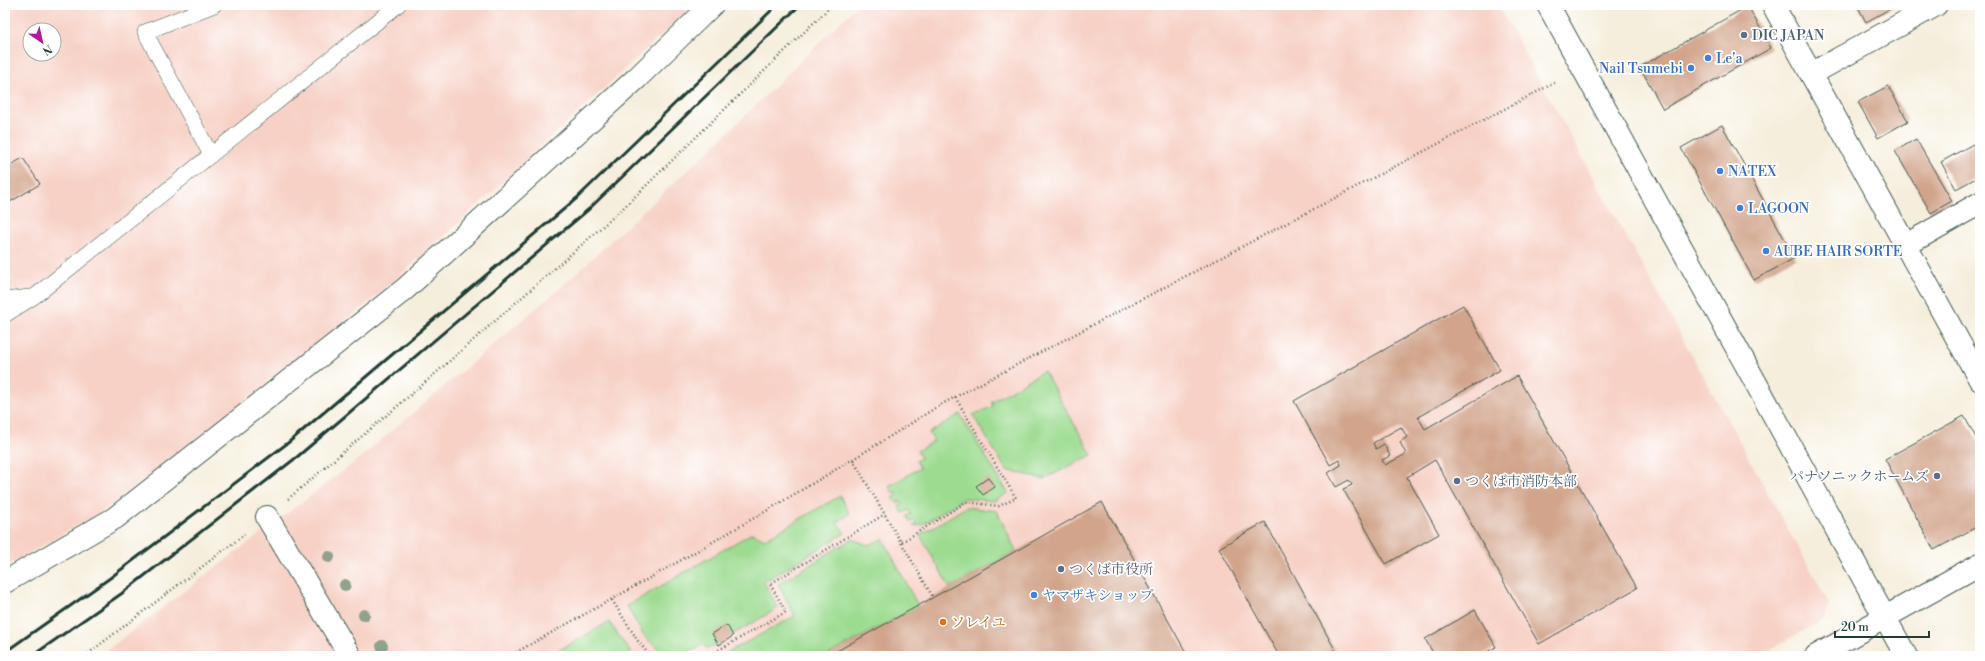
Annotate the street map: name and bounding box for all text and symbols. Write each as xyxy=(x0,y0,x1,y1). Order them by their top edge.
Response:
north arrow xyxy=(22,22,62,62)
place label: DIC JAPAN xyxy=(1752,27,1825,45)
marker: DIC JAPAN xyxy=(1739,30,1749,40)
text: N xyxy=(39,41,55,58)
place label: Le'a xyxy=(1716,50,1743,68)
marker: Le'a xyxy=(1703,53,1713,63)
place label: Nail Tsumebi xyxy=(1599,60,1683,78)
marker: Nail Tsumebi xyxy=(1686,63,1696,73)
place label: NATEX xyxy=(1728,163,1777,181)
marker: NATEX xyxy=(1715,166,1725,176)
place label: LAGOON xyxy=(1748,200,1810,218)
marker: LAGOON xyxy=(1735,203,1745,213)
place label: AUBE HAIR SORTE xyxy=(1773,243,1903,261)
marker: AUBE HAIR SORTE xyxy=(1761,246,1771,256)
place label: パナソニックホームズ xyxy=(1790,468,1929,486)
marker: パナソニックホームズ xyxy=(1932,471,1942,481)
place label: つくば市消防本部 xyxy=(1465,473,1577,491)
marker: つくば市消防本部 xyxy=(1452,476,1462,486)
place label: つくば市役所 xyxy=(1069,561,1153,579)
marker: つくば市役所 xyxy=(1056,564,1066,574)
place label: ヤマザキショップ xyxy=(1042,587,1154,605)
marker: ヤマザキショップ xyxy=(1029,590,1039,600)
scale bar xyxy=(1835,613,1929,639)
place label: ソレイユ xyxy=(951,614,1006,632)
marker: ソレイユ xyxy=(938,617,948,627)
text: 20 m xyxy=(1841,620,1869,635)

